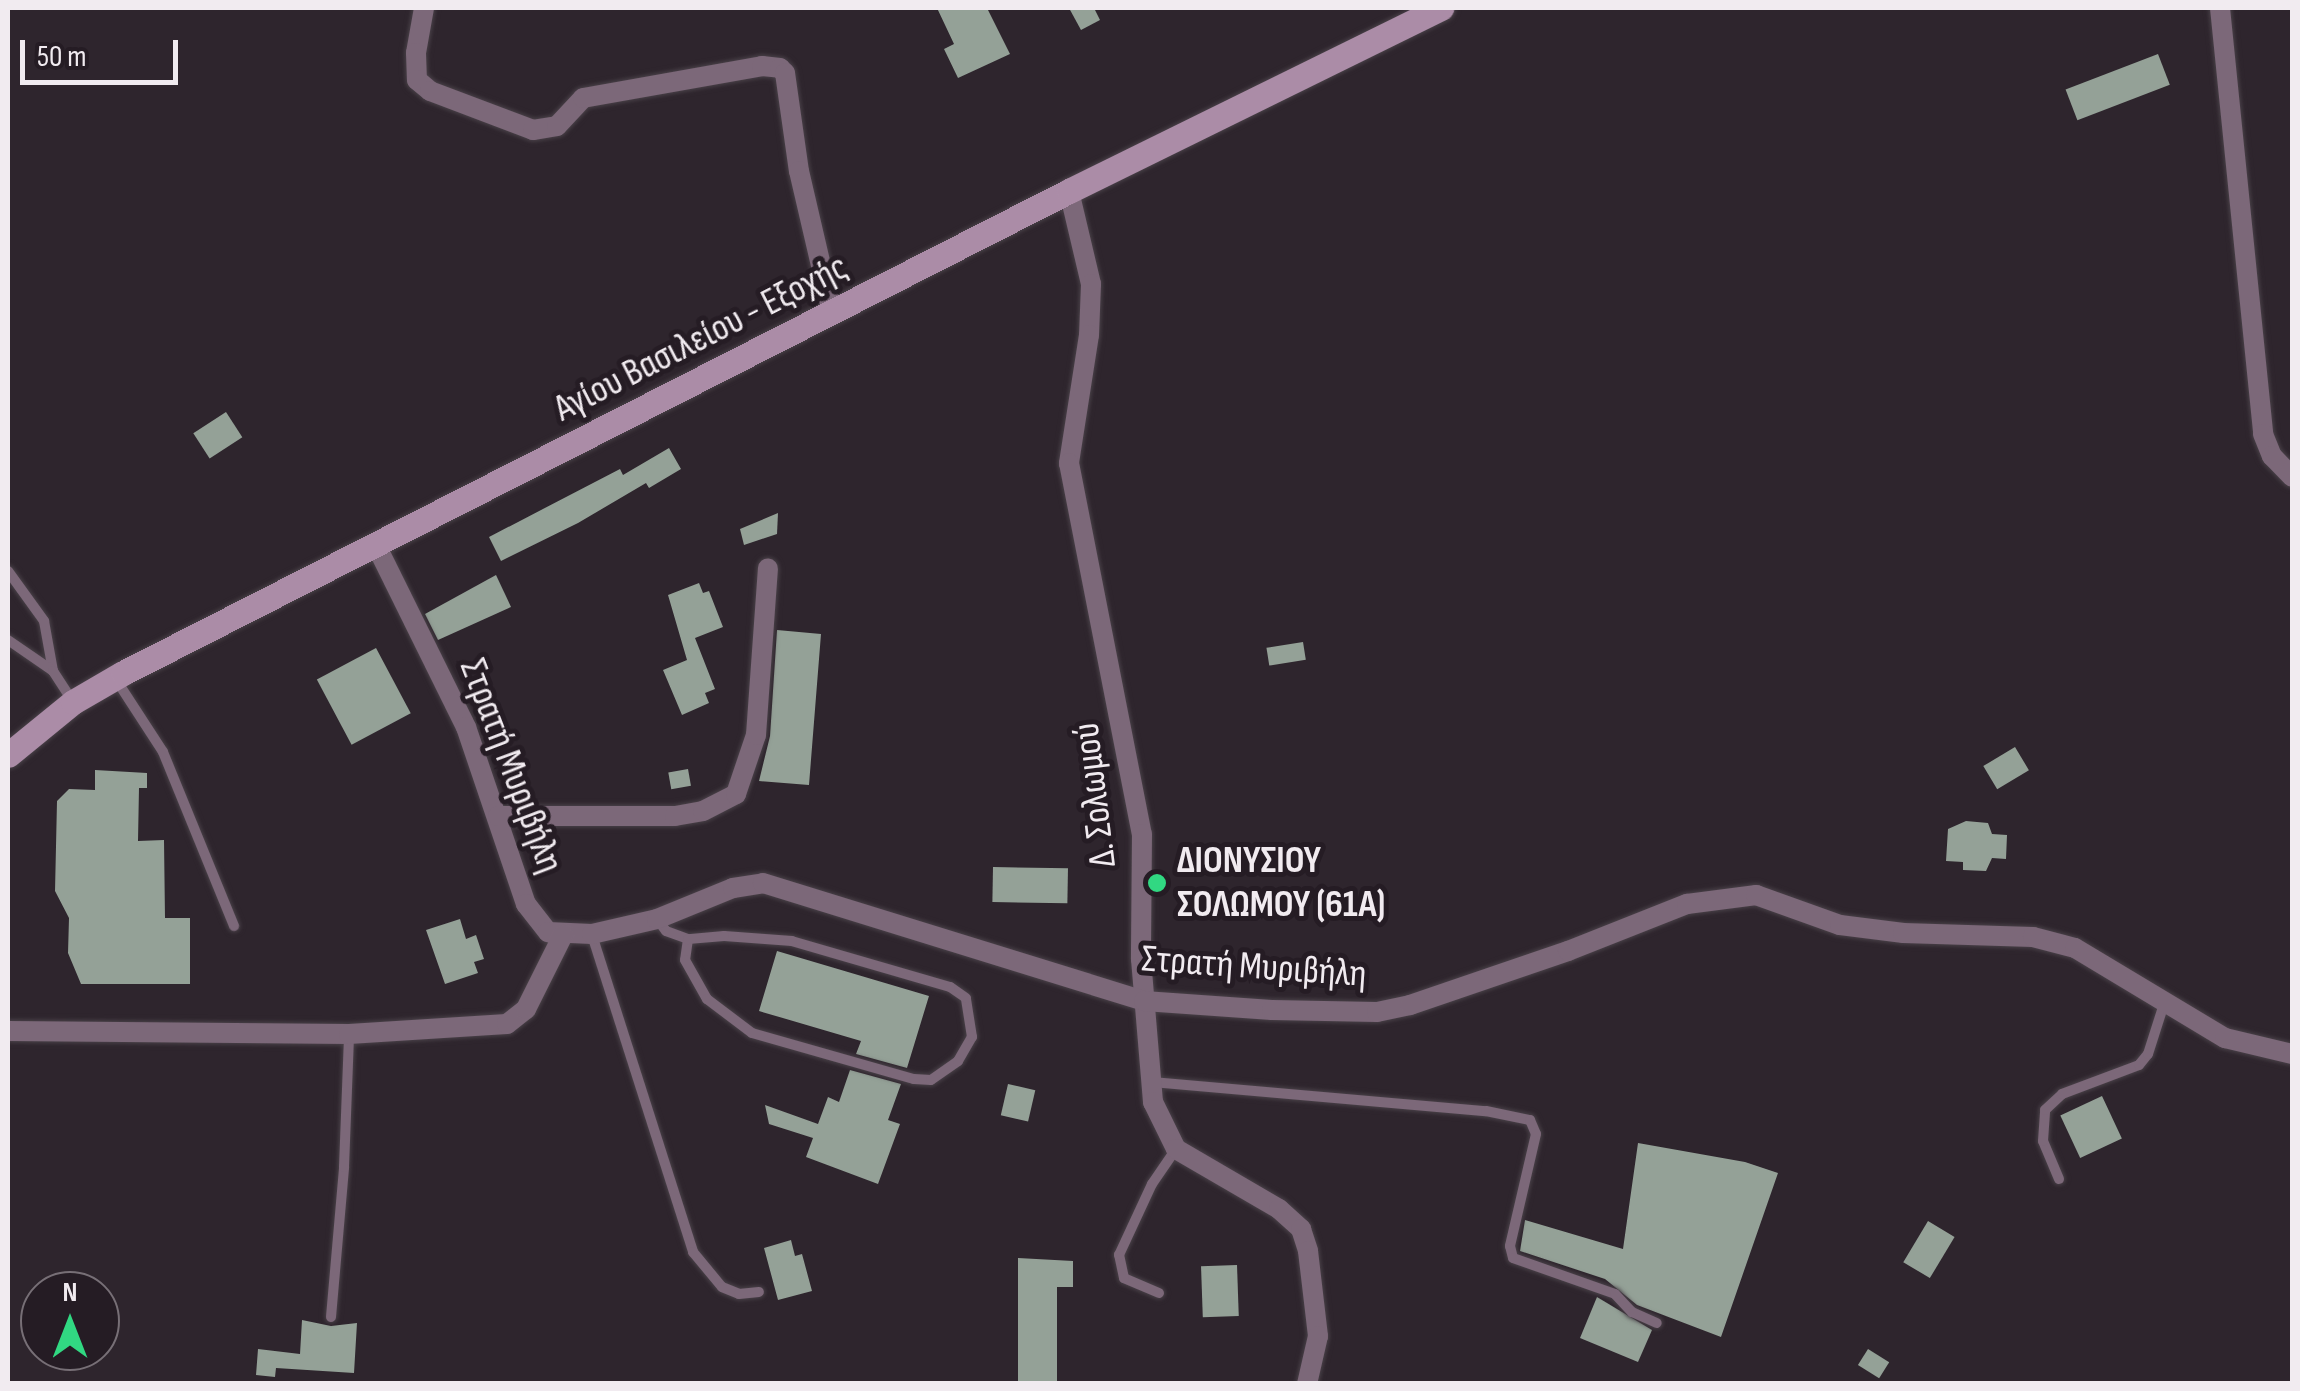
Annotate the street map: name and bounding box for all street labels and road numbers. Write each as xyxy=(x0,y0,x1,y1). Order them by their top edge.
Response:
street label: Αγίου Βασιλείου - Εξοχής xyxy=(547,244,855,432)
street label: Στρατή Μυριβήλη xyxy=(449,653,573,879)
street label: Δ. Σολωμού xyxy=(1064,720,1126,870)
street label: Στρατή Μυριβήλη xyxy=(1140,936,1368,998)

